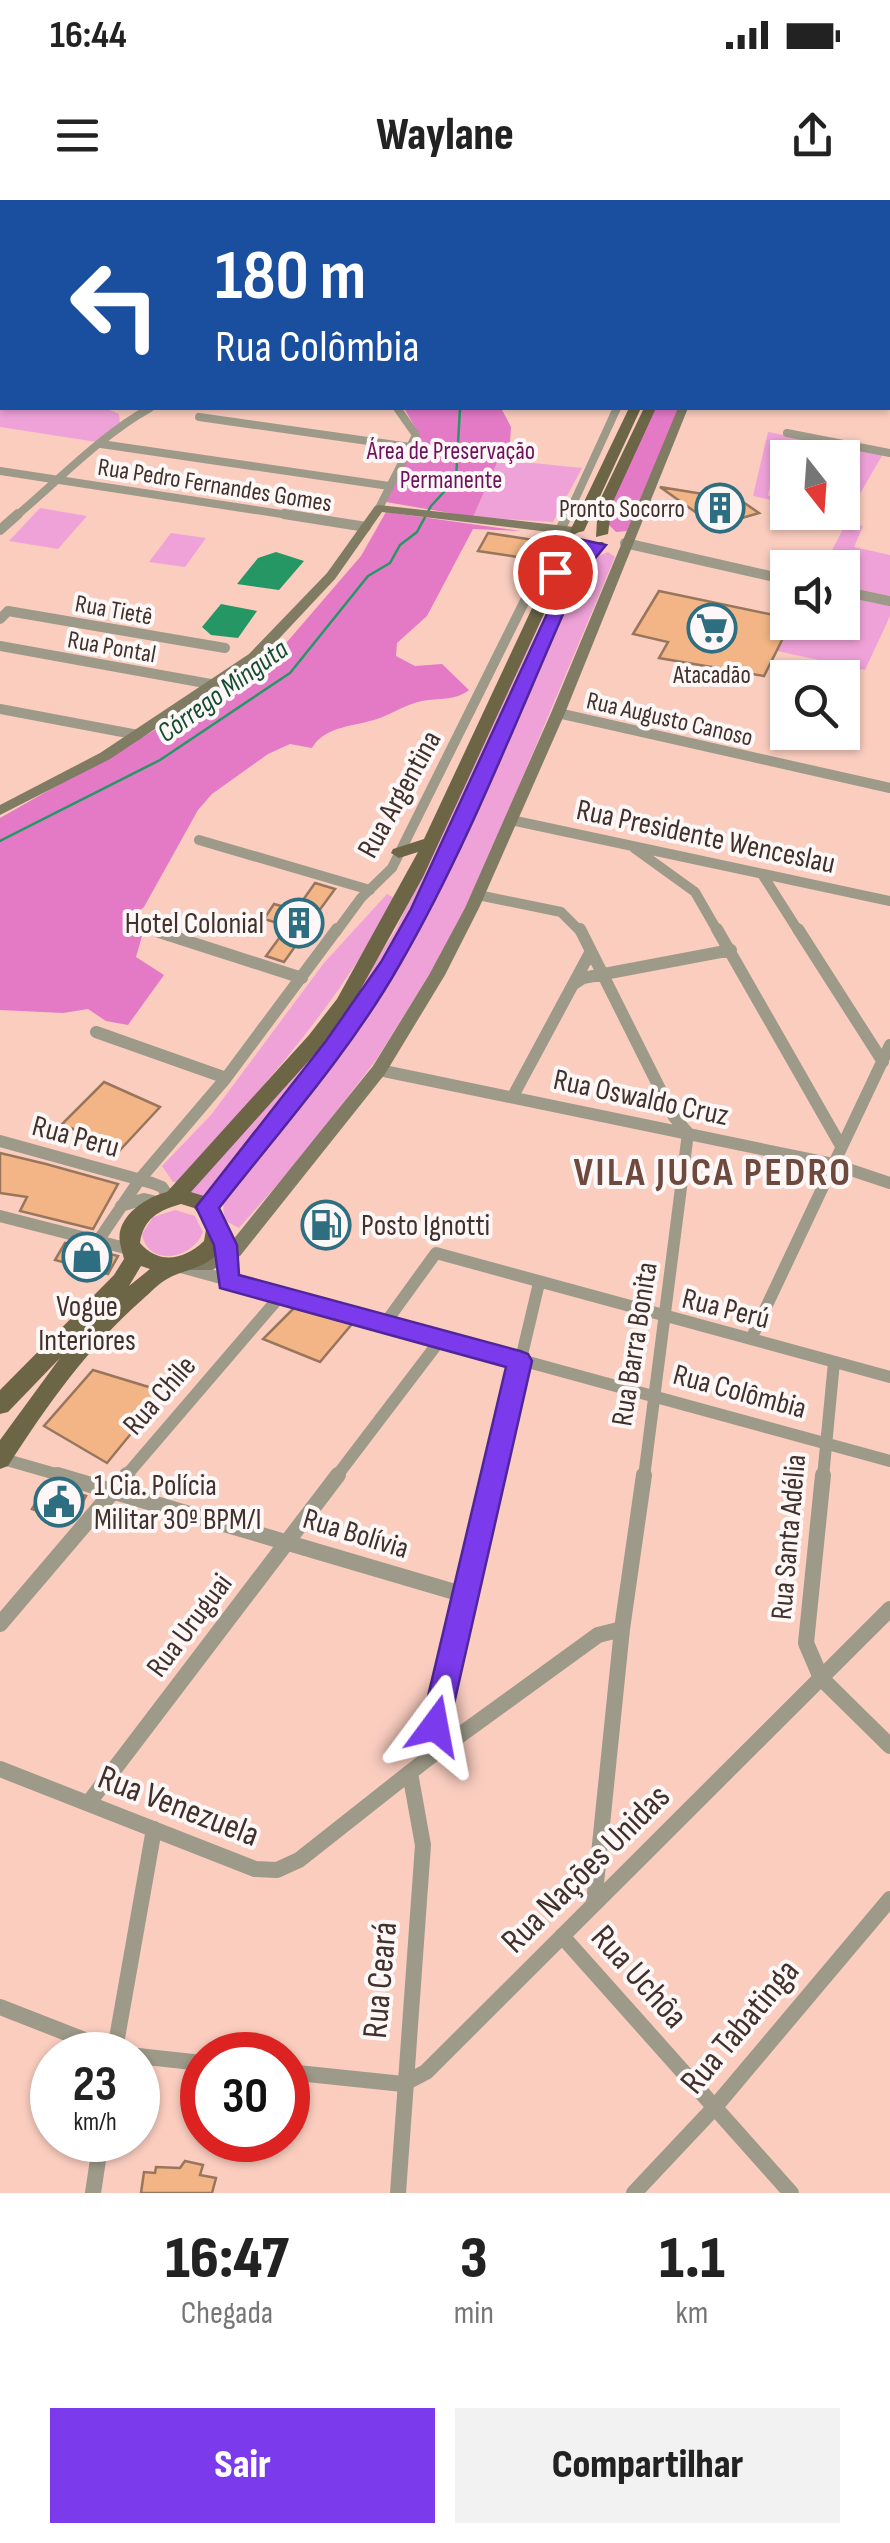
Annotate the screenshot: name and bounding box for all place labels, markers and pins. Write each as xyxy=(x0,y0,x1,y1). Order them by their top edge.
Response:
building icon: Pronto Socorro xyxy=(694,482,746,534)
place label: Pronto Socorro xyxy=(559,494,685,525)
pin xyxy=(513,530,598,615)
supermarket icon: Atacadão xyxy=(686,602,738,654)
place label: Atacadão xyxy=(672,660,751,691)
building icon: Hotel Colonial xyxy=(273,897,325,949)
place label: Hotel Colonial xyxy=(125,906,264,942)
fuel station icon: Posto Ignotti xyxy=(300,1199,352,1251)
place label: Posto Ignotti xyxy=(361,1208,490,1244)
shop icon: Vogue Interiores xyxy=(61,1231,113,1283)
place label: Vogue Interiores xyxy=(38,1289,136,1359)
place label: 1 Cia. Polícia Militar 30º BPM/I xyxy=(94,1468,262,1538)
public building icon: 1 Cia. Polícia Militar 30º BPM/I xyxy=(33,1476,85,1528)

